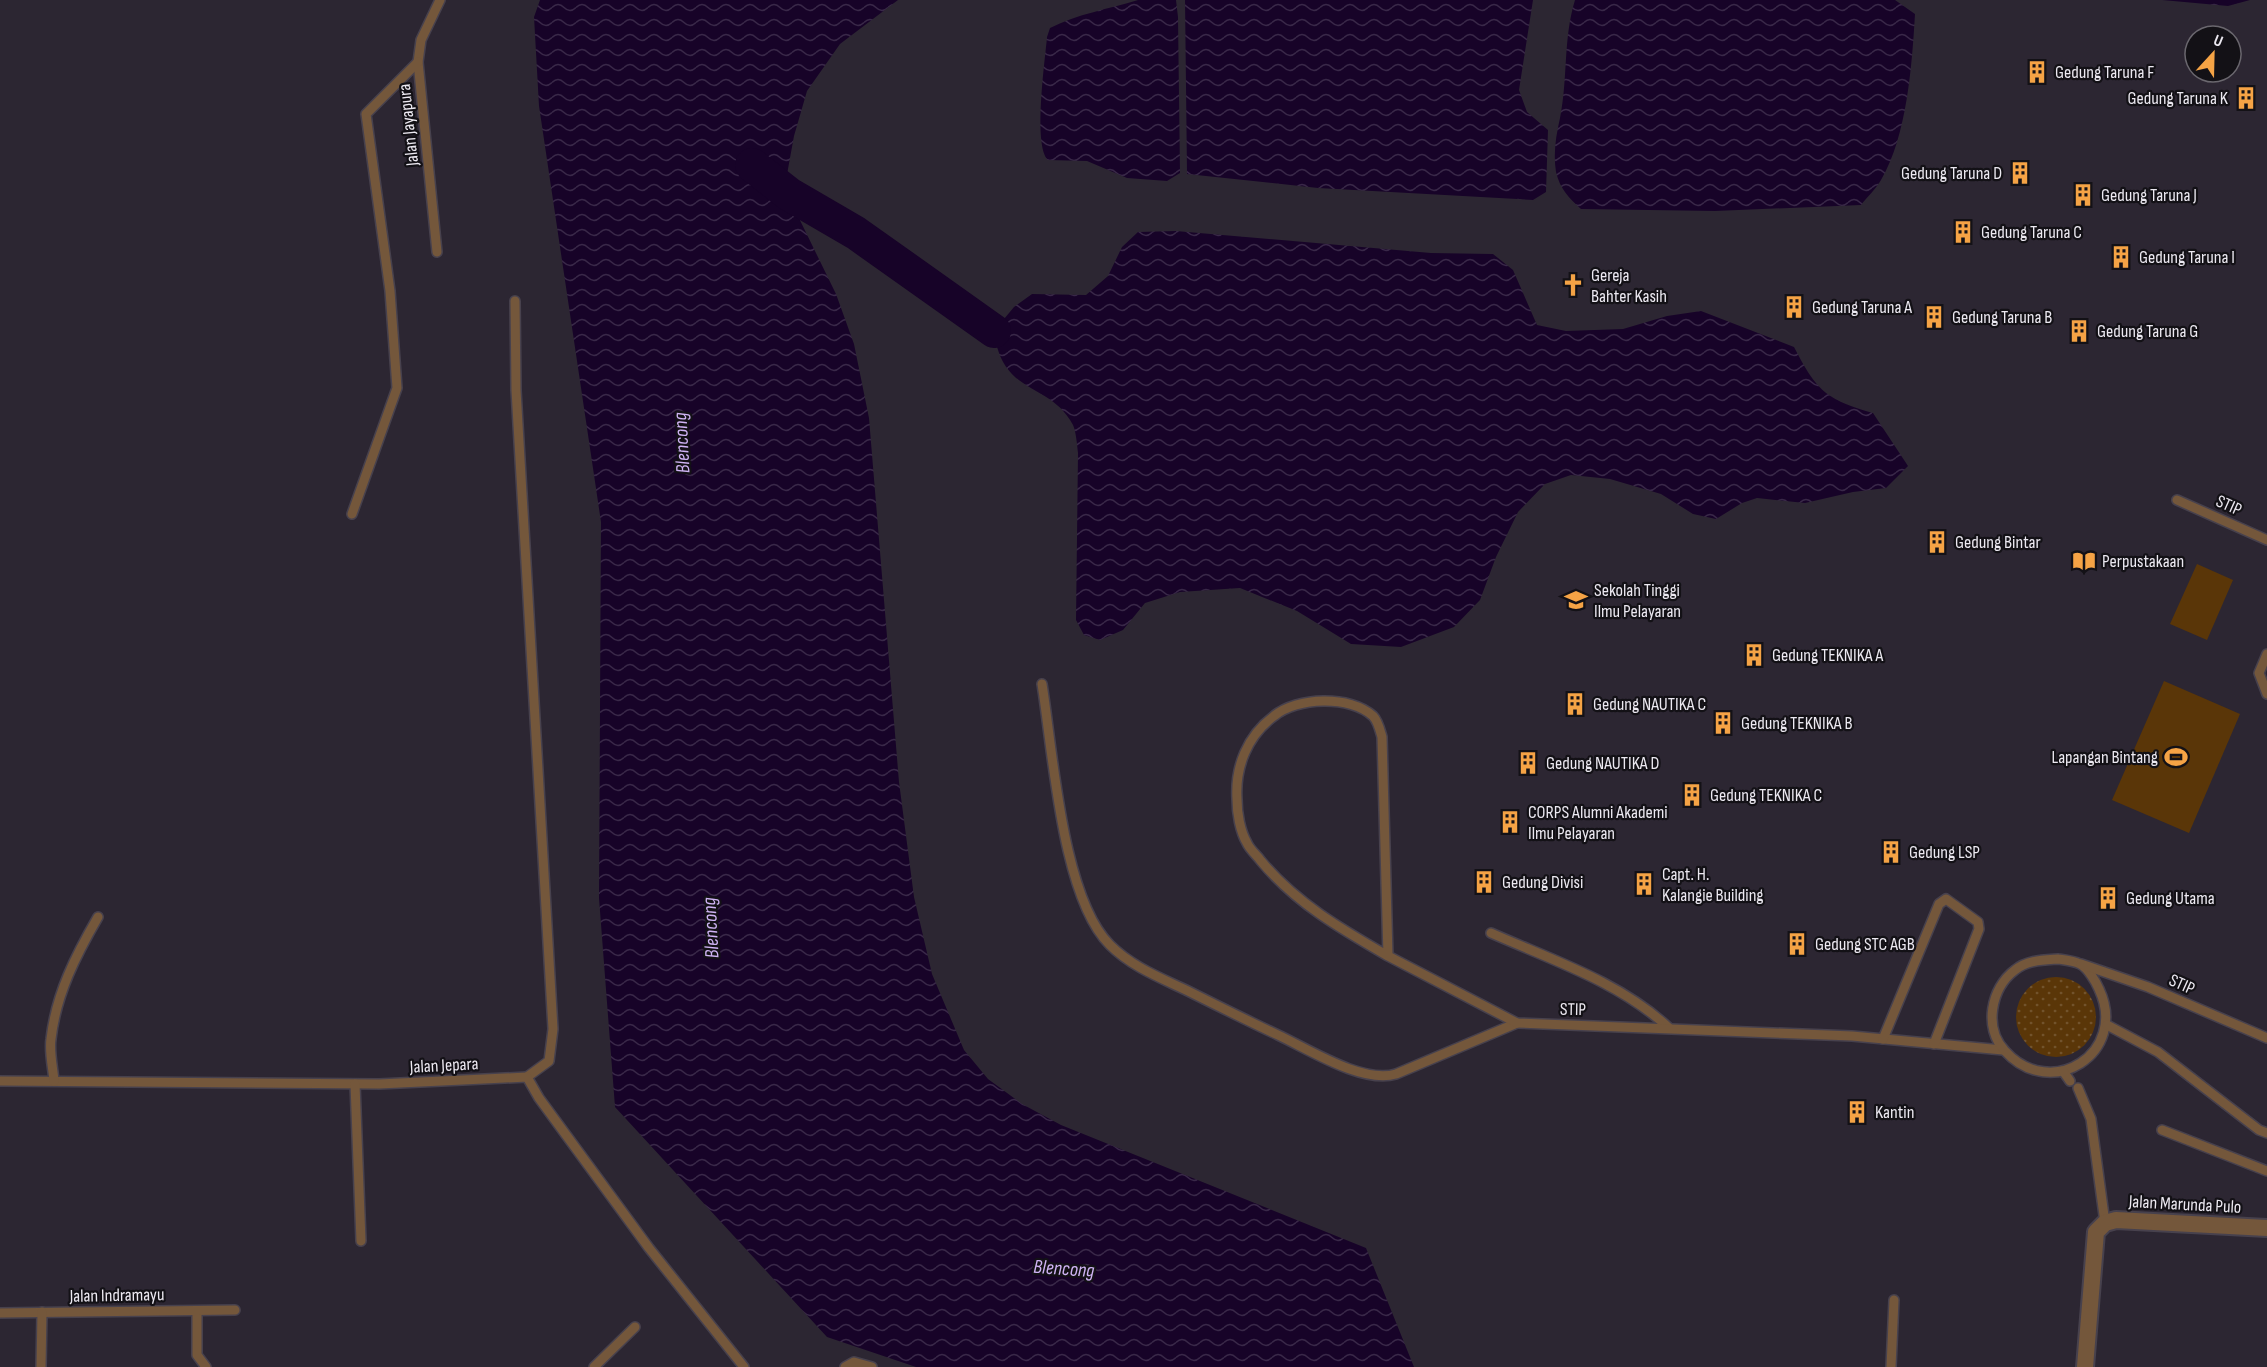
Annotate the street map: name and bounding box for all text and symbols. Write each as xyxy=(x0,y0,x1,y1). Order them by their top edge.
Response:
north arrow xyxy=(2183,24,2243,84)
text: U xyxy=(2211,31,2225,52)
building icon: Gedung Taruna F xyxy=(2024,59,2050,85)
place label: Gedung Taruna F xyxy=(2055,62,2154,83)
street label: Jalan Jayapura xyxy=(394,83,423,168)
building icon: Gedung Taruna K xyxy=(2233,85,2259,111)
place label: Gedung Taruna K xyxy=(2128,88,2229,109)
building icon: Gedung Taruna D xyxy=(2007,160,2033,186)
place label: Gedung Taruna D xyxy=(1901,163,2002,184)
building icon: Gedung Taruna J xyxy=(2070,182,2096,208)
place label: Gedung Taruna J xyxy=(2101,185,2197,206)
building icon: Gedung Taruna C xyxy=(1950,219,1976,245)
place label: Gedung Taruna C xyxy=(1981,222,2082,243)
building icon: Gedung Taruna I xyxy=(2108,244,2134,270)
place label: Gedung Taruna I xyxy=(2139,247,2235,268)
place label: Gereja Bahter Kasih xyxy=(1591,265,1667,307)
church icon: Gereja Bahter Kasih xyxy=(1560,272,1586,298)
building icon: Gedung Taruna A xyxy=(1781,294,1807,320)
place label: Gedung Taruna A xyxy=(1812,297,1912,318)
building icon: Gedung Taruna B xyxy=(1921,304,1947,330)
place label: Gedung Taruna B xyxy=(1952,307,2052,328)
building icon: Gedung Taruna G xyxy=(2066,318,2092,344)
place label: Gedung Taruna G xyxy=(2097,321,2198,342)
water label: Blencong xyxy=(668,412,696,474)
street label: STIP xyxy=(2213,491,2245,521)
building icon: Gedung Bintar xyxy=(1924,529,1950,555)
place label: Gedung Bintar xyxy=(1955,532,2041,553)
library icon: Perpustakaan xyxy=(2071,548,2097,574)
place label: Perpustakaan xyxy=(2102,551,2184,572)
place label: Sekolah Tinggi Ilmu Pelayaran xyxy=(1594,580,1681,622)
school or university icon: Sekolah Tinggi Ilmu Pelayaran xyxy=(1563,587,1589,613)
building icon: Gedung TEKNIKA A xyxy=(1741,642,1767,668)
place label: Gedung TEKNIKA A xyxy=(1772,645,1883,666)
building icon: Gedung NAUTIKA C xyxy=(1562,691,1588,717)
place label: Gedung NAUTIKA C xyxy=(1593,694,1706,715)
building icon: Gedung TEKNIKA B xyxy=(1710,710,1736,736)
place label: Gedung TEKNIKA B xyxy=(1741,713,1852,734)
sports icon: Lapangan Bintang xyxy=(2163,744,2189,770)
place label: Lapangan Bintang xyxy=(2051,747,2158,768)
building icon: Gedung NAUTIKA D xyxy=(1515,750,1541,776)
place label: Gedung NAUTIKA D xyxy=(1546,753,1659,774)
building icon: Gedung TEKNIKA C xyxy=(1679,782,1705,808)
place label: Gedung TEKNIKA C xyxy=(1710,785,1822,806)
place label: CORPS Alumni Akademi Ilmu Pelayaran xyxy=(1528,802,1668,844)
building icon: CORPS Alumni Akademi Ilmu Pelayaran xyxy=(1497,809,1523,835)
building icon: Gedung LSP xyxy=(1878,839,1904,865)
place label: Gedung LSP xyxy=(1909,842,1980,863)
place label: Capt. H. Kalangie Building xyxy=(1662,864,1764,906)
building icon: Gedung Divisi xyxy=(1471,869,1497,895)
building icon: Capt. H. Kalangie Building xyxy=(1631,871,1657,897)
place label: Gedung Divisi xyxy=(1502,872,1583,893)
building icon: Gedung Utama xyxy=(2095,885,2121,911)
place label: Gedung Utama xyxy=(2126,888,2215,909)
water label: Blencong xyxy=(697,897,725,959)
building icon: Gedung STC AGB xyxy=(1784,931,1810,957)
place label: Gedung STC AGB xyxy=(1815,934,1915,955)
street label: STIP xyxy=(2166,970,2198,1000)
street label: STIP xyxy=(1560,999,1587,1020)
street label: Jalan Jepara xyxy=(408,1053,479,1078)
building icon: Kantin xyxy=(1844,1099,1870,1125)
place label: Kantin xyxy=(1875,1102,1914,1123)
street label: Jalan Marunda Pulo xyxy=(2127,1191,2242,1218)
water label: Blencong xyxy=(1033,1255,1095,1283)
street label: Jalan Indramayu xyxy=(68,1284,165,1307)

